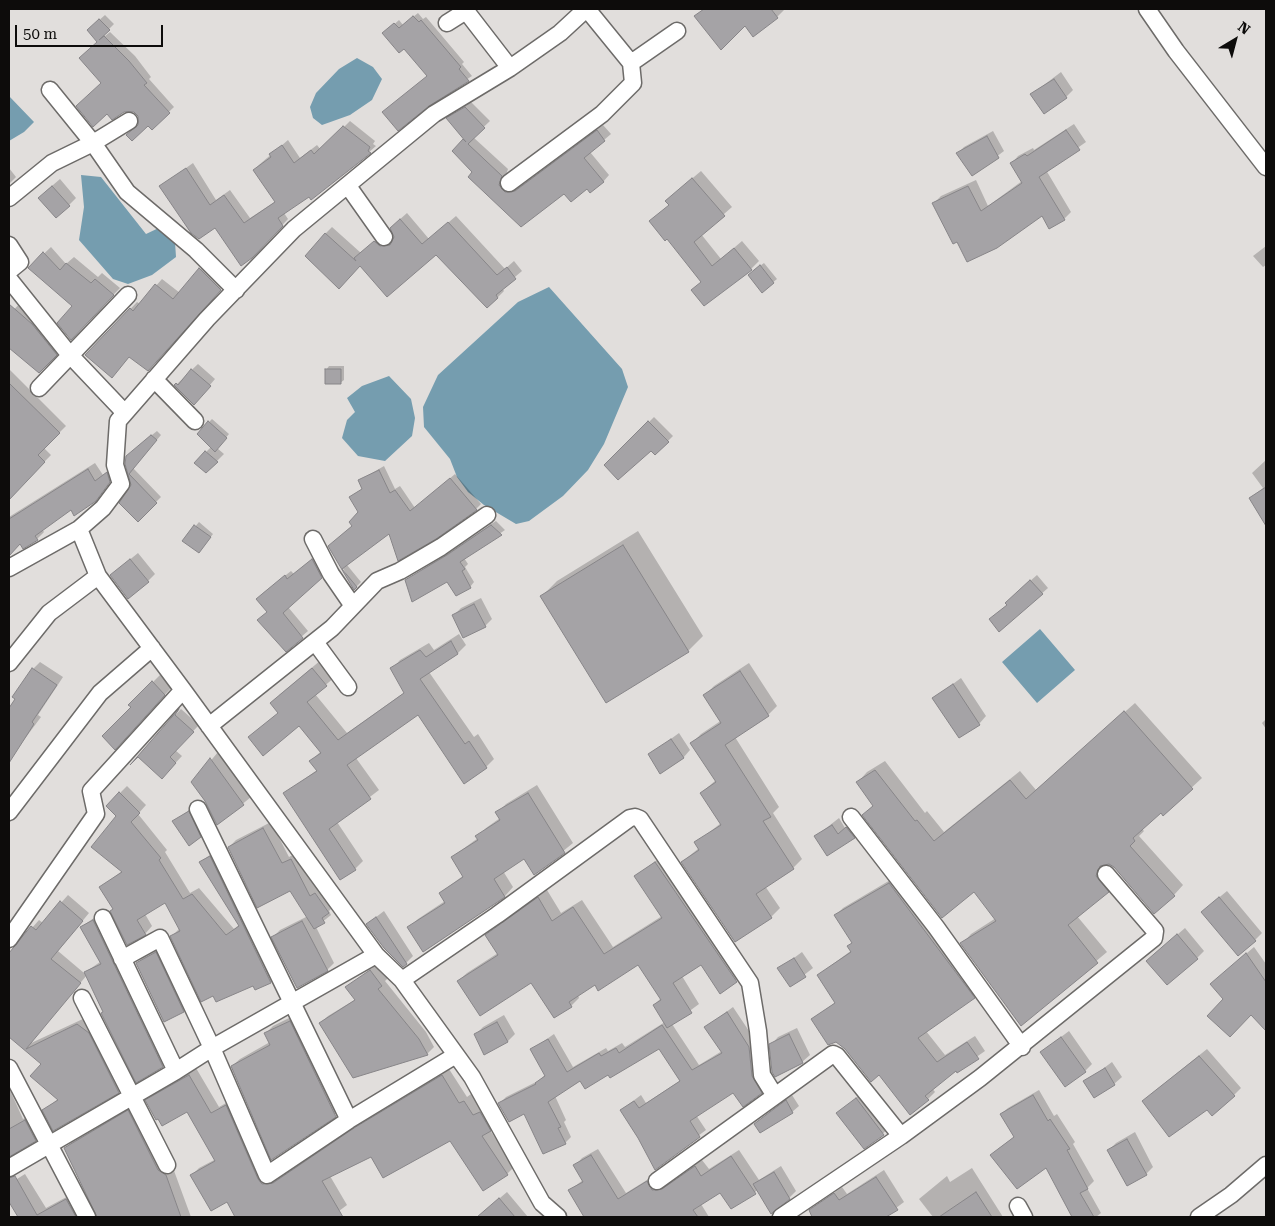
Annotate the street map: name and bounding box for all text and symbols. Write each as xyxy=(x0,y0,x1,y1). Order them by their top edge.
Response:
scale bar xyxy=(18,15,165,47)
north arrow xyxy=(1210,15,1260,65)
text: N xyxy=(1235,18,1253,38)
text: 50 m xyxy=(23,25,57,43)

